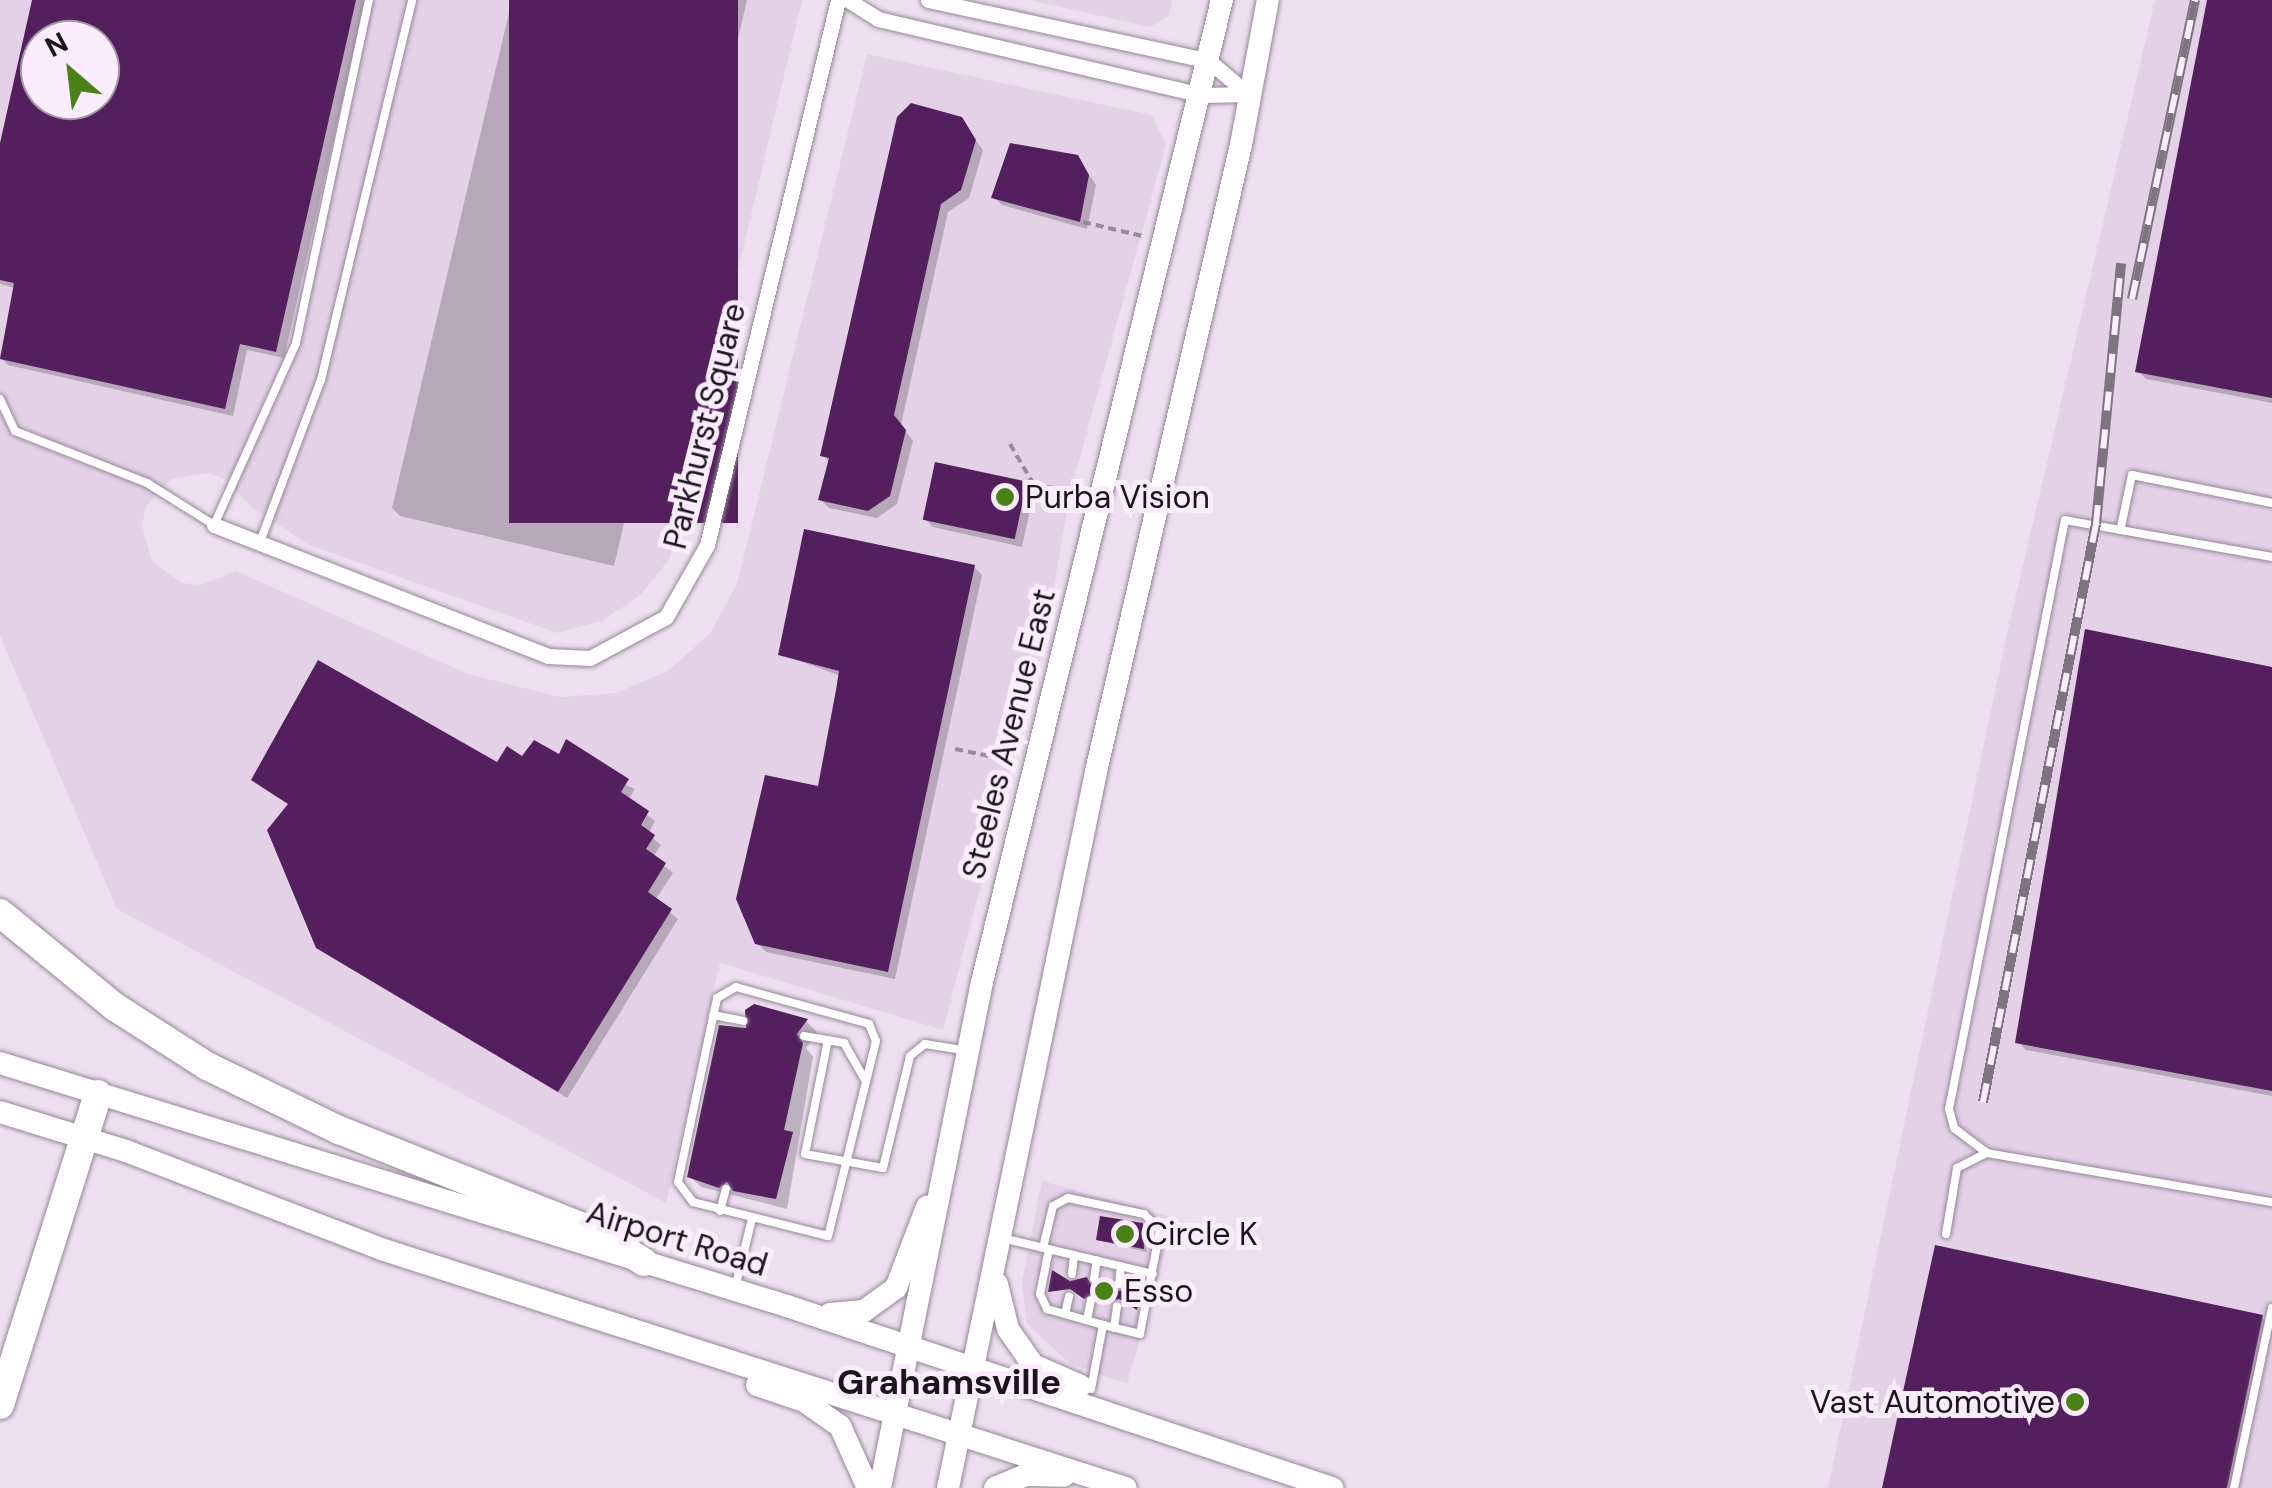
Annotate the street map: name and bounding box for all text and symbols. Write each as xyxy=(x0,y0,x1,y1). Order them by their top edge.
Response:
north arrow xyxy=(20,20,120,120)
text: N xyxy=(39,24,74,66)
street label: Parkhurst Square xyxy=(656,299,754,553)
place label: Purba Vision xyxy=(1025,478,1210,516)
marker: Purba Vision xyxy=(994,486,1016,508)
street label: Steeles Avenue East xyxy=(954,585,1064,883)
street label: Airport Road xyxy=(582,1193,772,1285)
place label: Circle K xyxy=(1145,1215,1258,1253)
marker: Circle K xyxy=(1114,1223,1136,1245)
place label: Esso xyxy=(1124,1272,1193,1310)
marker: Esso xyxy=(1093,1280,1115,1302)
district label: Grahamsville xyxy=(837,1361,1061,1403)
place label: Vast Automotive xyxy=(1810,1383,2055,1421)
marker: Vast Automotive xyxy=(2064,1391,2086,1413)

